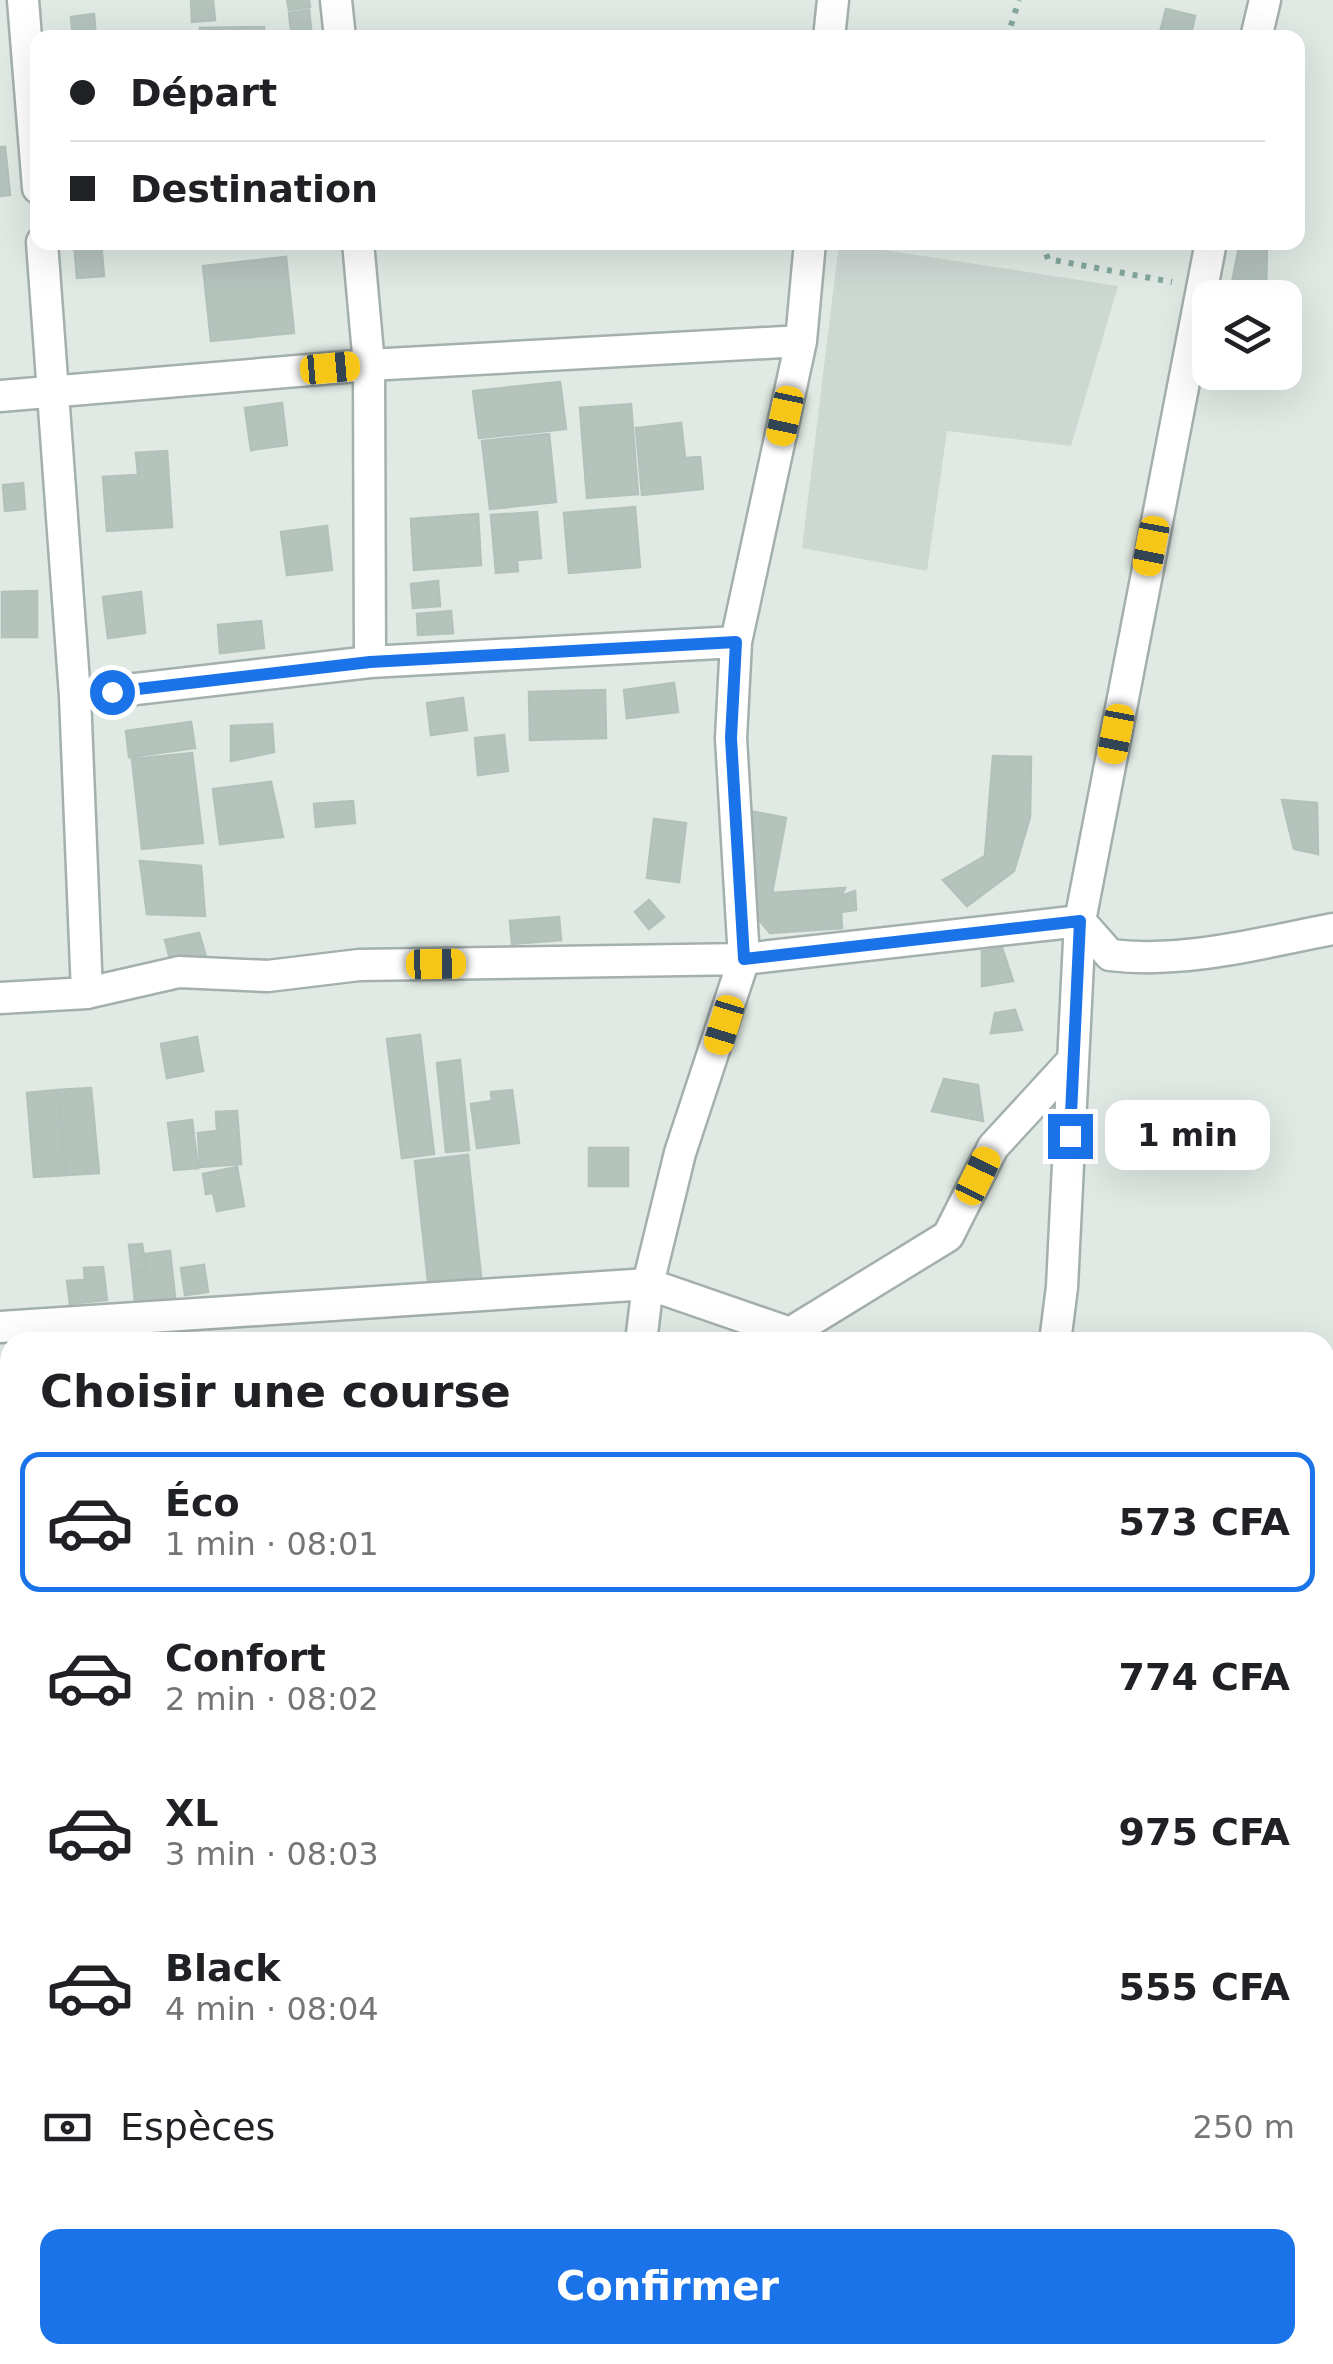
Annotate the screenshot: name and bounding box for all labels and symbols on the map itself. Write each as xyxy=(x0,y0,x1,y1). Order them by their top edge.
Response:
car xyxy=(299,350,361,386)
car xyxy=(764,384,806,448)
car xyxy=(1131,514,1171,578)
route start xyxy=(90,670,135,715)
car xyxy=(1096,702,1136,766)
car xyxy=(406,948,466,980)
car xyxy=(701,992,747,1058)
callout: 1 min xyxy=(1105,1101,1270,1171)
route end xyxy=(1048,1114,1093,1159)
car xyxy=(951,1142,1005,1210)

